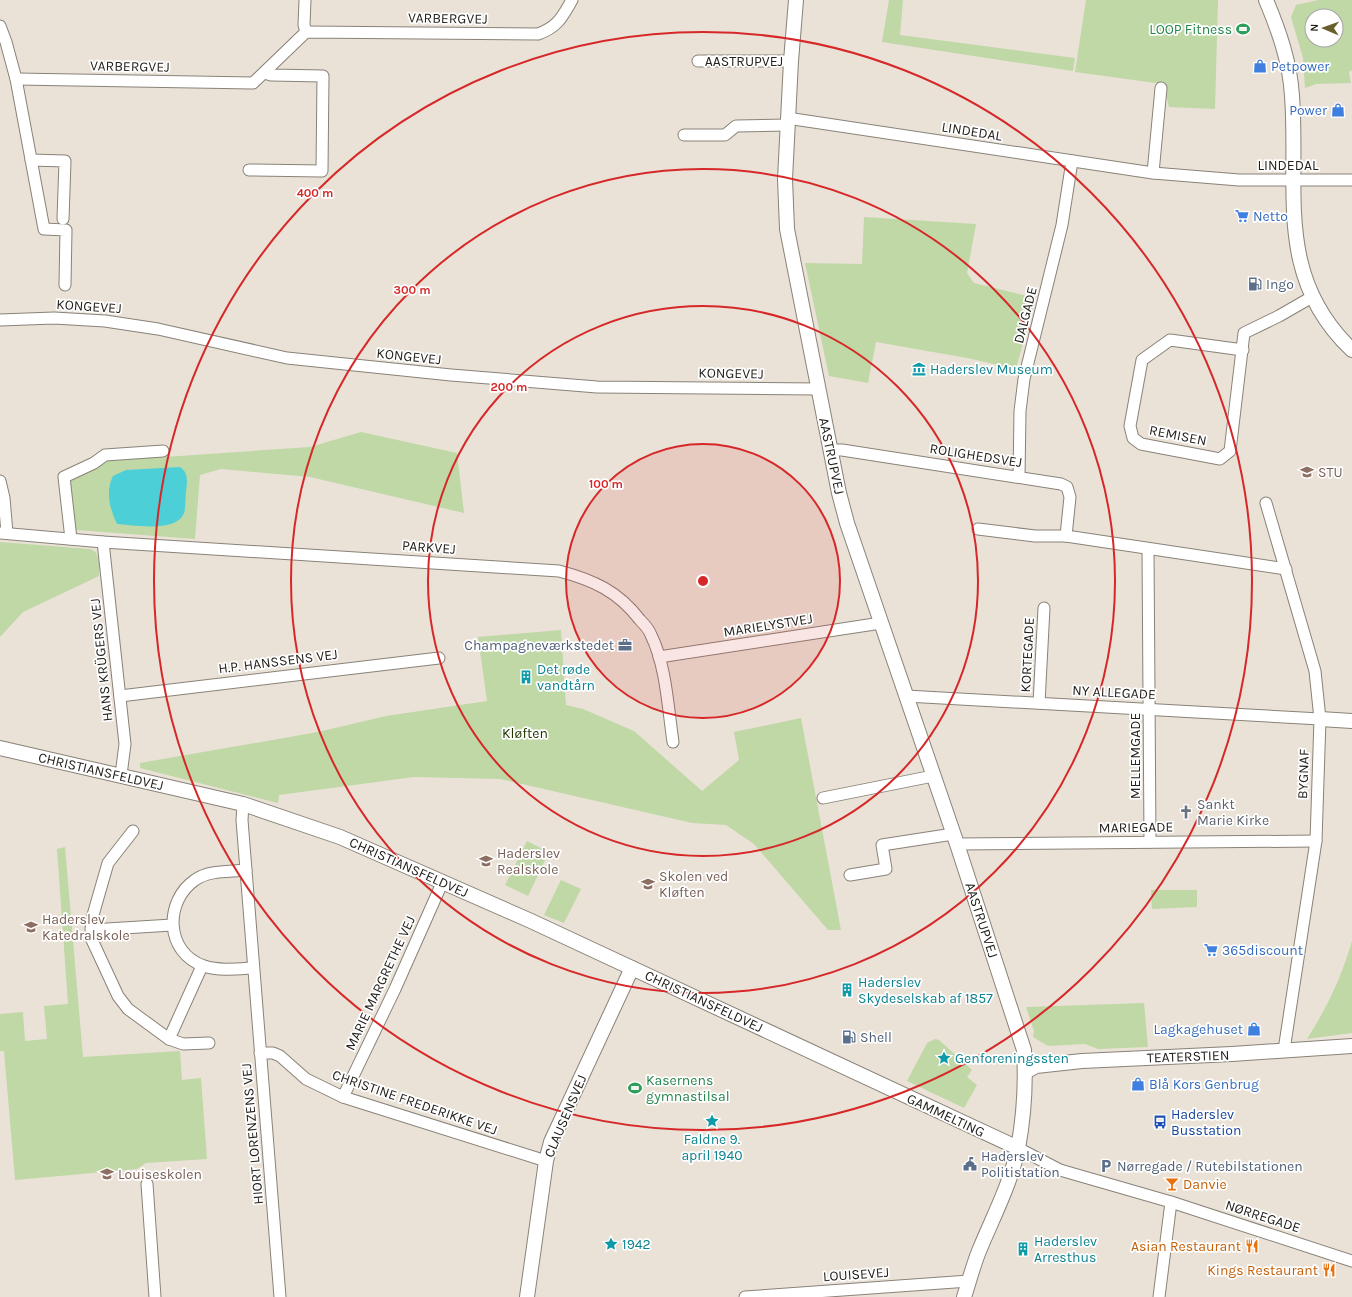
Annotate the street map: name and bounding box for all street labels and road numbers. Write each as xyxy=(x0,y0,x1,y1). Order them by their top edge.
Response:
street label: VARBERGVEJ xyxy=(408,9,488,28)
street label: AASTRUPVEJ xyxy=(705,53,783,70)
street label: VARBERGVEJ xyxy=(90,57,170,76)
street label: LINDEDAL xyxy=(940,118,1004,145)
street label: LINDEDAL xyxy=(1258,157,1319,174)
street label: DALGADE xyxy=(1010,285,1041,345)
street label: KONGEVEJ xyxy=(56,296,122,317)
street label: KONGEVEJ xyxy=(376,345,442,368)
street label: KONGEVEJ xyxy=(698,364,764,383)
street label: AASTRUPVEJ xyxy=(815,416,848,496)
street label: REMISEN xyxy=(1148,422,1208,449)
street label: ROLIGHEDSVEJ xyxy=(928,440,1023,471)
street label: PARKVEJ xyxy=(402,537,456,558)
street label: HANS KRÜGERS VEJ xyxy=(87,598,116,722)
street label: MARIELYSTVEJ xyxy=(722,610,814,641)
street label: KORTEGADE xyxy=(1017,617,1038,693)
street label: H.P. HANSSENS VEJ xyxy=(217,646,339,677)
street label: NY ALLEGADE xyxy=(1072,682,1156,703)
street label: MELLEMGADE xyxy=(1127,713,1144,799)
street label: CHRISTIANSFELDVEJ xyxy=(36,749,165,794)
street label: BYGNAF xyxy=(1294,749,1313,799)
street label: MARIEGADE xyxy=(1099,818,1173,837)
street label: CHRISTIANSFELDVEJ xyxy=(347,834,471,901)
street label: AASTRUPVEJ xyxy=(961,880,1002,960)
street label: MARIE MARGRETHE VEJ xyxy=(342,913,419,1053)
street label: CHRISTIANSFELDVEJ xyxy=(642,967,766,1036)
street label: TEATERSTIEN xyxy=(1146,1047,1230,1066)
street label: HIORT LORENZENS VEJ xyxy=(238,1063,267,1205)
street label: CHRISTINE FREDERIKKE VEJ xyxy=(330,1066,500,1139)
street label: CLAUSENSVEJ xyxy=(540,1072,590,1160)
street label: GAMMELTING xyxy=(904,1090,987,1141)
street label: NØRREGADE xyxy=(1223,1196,1302,1237)
street label: LOUISEVEJ xyxy=(822,1264,890,1285)

